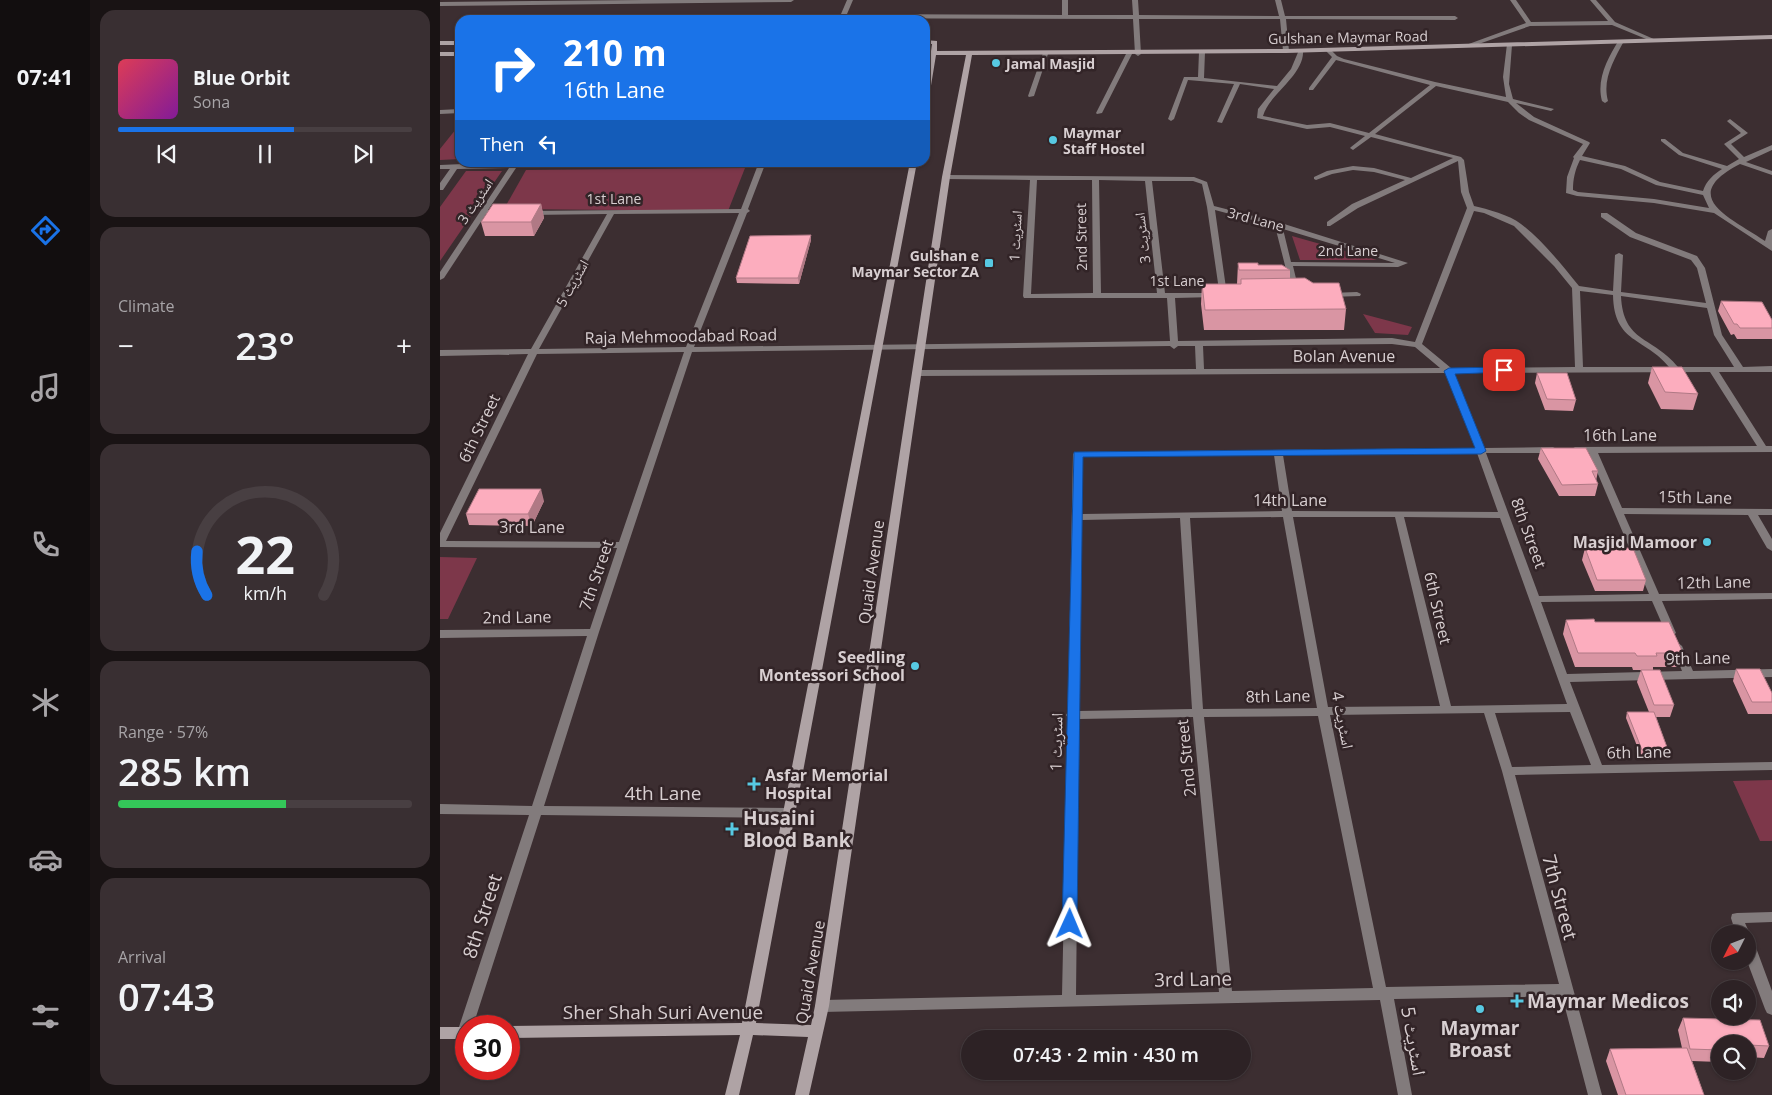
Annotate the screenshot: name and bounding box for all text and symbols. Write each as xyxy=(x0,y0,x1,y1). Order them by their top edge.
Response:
street label: Gulshan e Maymar Road xyxy=(1268,26,1428,48)
text: 210 m xyxy=(563,29,667,76)
icon: right xyxy=(480,35,545,100)
place label: Jamal Masjid xyxy=(1004,54,1095,73)
marker: Jamal Masjid xyxy=(990,57,1002,69)
text: 07:41 xyxy=(17,61,73,91)
text: Blue Orbit xyxy=(193,65,290,91)
text: 16th Lane xyxy=(563,74,665,104)
text: Sona xyxy=(193,91,230,113)
place label: Maymar Staff Hostel xyxy=(1063,123,1145,158)
icon: left xyxy=(534,130,562,158)
text: Then xyxy=(480,131,524,157)
marker: Maymar Staff Hostel xyxy=(1047,134,1059,146)
icon: previous xyxy=(153,140,181,168)
icon: pause xyxy=(251,140,279,168)
icon: next xyxy=(349,140,377,168)
street label: اسٹریٹ 3 xyxy=(453,174,497,228)
street label: 1st Lane xyxy=(587,189,642,208)
street label: 3rd Lane xyxy=(1226,202,1286,236)
street label: 2nd Street xyxy=(1071,203,1091,271)
street label: اسٹریٹ 1 xyxy=(1004,210,1026,262)
street label: اسٹریٹ 3 xyxy=(1129,211,1155,265)
icon: directions xyxy=(28,213,63,248)
street label: 2nd Lane xyxy=(1318,241,1378,260)
place label: Gulshan e Maymar Sector ZA xyxy=(851,246,979,281)
street label: اسٹریٹ 5 xyxy=(551,256,593,310)
marker: Gulshan e Maymar Sector ZA xyxy=(983,257,995,269)
street label: 1st Lane xyxy=(1150,271,1205,290)
text: Climate xyxy=(118,295,175,317)
text: 23° xyxy=(235,319,295,371)
street label: Raja Mehmoodabad Road xyxy=(585,323,777,349)
text: − xyxy=(118,326,134,364)
text: + xyxy=(396,326,412,364)
street label: Bolan Avenue xyxy=(1293,345,1395,367)
pin xyxy=(1483,349,1525,391)
icon: arrive xyxy=(1490,356,1518,384)
icon: music xyxy=(28,370,63,405)
street label: 6th Street xyxy=(453,390,505,466)
street label: 16th Lane xyxy=(1583,424,1657,446)
street label: 15th Lane xyxy=(1658,485,1732,509)
street label: 14th Lane xyxy=(1253,489,1327,511)
street label: 8th Street xyxy=(1506,495,1552,572)
street label: 3rd Lane xyxy=(499,516,565,538)
text: 22 xyxy=(235,518,295,589)
street label: Quaid Avenue xyxy=(853,519,889,625)
icon: phone xyxy=(28,527,63,562)
place label: Masjid Mamoor xyxy=(1573,531,1697,553)
street label: 7th Street xyxy=(574,536,618,613)
marker: Masjid Mamoor xyxy=(1701,536,1713,548)
street label: 6th Street xyxy=(1419,570,1457,647)
street label: 12th Lane xyxy=(1677,570,1751,594)
text: km/h xyxy=(243,581,287,605)
street label: 2nd Lane xyxy=(482,605,552,629)
place label: Seedling Montessori School xyxy=(759,646,905,686)
street label: 9th Lane xyxy=(1665,646,1731,670)
marker: Seedling Montessori School xyxy=(909,660,921,672)
street label: 8th Lane xyxy=(1245,684,1311,708)
icon: climate xyxy=(28,685,63,720)
street label: اسٹریٹ 4 xyxy=(1327,689,1359,751)
street label: اسٹریٹ 1 xyxy=(1044,713,1068,771)
street label: 2nd Street xyxy=(1171,718,1201,798)
text: Range · 57% xyxy=(118,721,208,743)
street label: 6th Lane xyxy=(1606,740,1672,764)
text: 285 km xyxy=(118,745,251,797)
place label: Asfar Memorial Hospital xyxy=(765,764,888,804)
marker: Asfar Memorial Hospital xyxy=(747,777,761,791)
street label: 4th Lane xyxy=(624,780,702,806)
place label: Husaini Blood Bank xyxy=(743,805,851,853)
marker: Husaini Blood Bank xyxy=(725,822,739,836)
icon: car xyxy=(28,842,63,877)
street label: 7th Street xyxy=(1536,851,1584,943)
street label: 8th Street xyxy=(456,870,508,962)
position arrow xyxy=(1043,897,1095,949)
street label: Quaid Avenue xyxy=(790,918,830,1026)
north arrow xyxy=(1711,925,1756,970)
map controls xyxy=(1711,925,1756,1080)
text: Arrival xyxy=(118,946,166,968)
street label: 3rd Lane xyxy=(1154,965,1232,993)
text: 07:43 xyxy=(118,970,215,1022)
button: sound xyxy=(1711,980,1756,1025)
place label: Maymar Medicos xyxy=(1527,988,1689,1014)
marker: Maymar Medicos xyxy=(1511,995,1523,1007)
icon: filters xyxy=(28,999,63,1034)
street label: Sher Shah Suri Avenue xyxy=(563,999,763,1025)
marker: Maymar Broast xyxy=(1474,1003,1486,1015)
street label: اسٹریٹ 5 xyxy=(1395,1005,1433,1077)
speed limit sign: 30 xyxy=(455,1015,520,1080)
place label: Maymar Broast xyxy=(1441,1015,1520,1063)
button: search xyxy=(1711,1035,1756,1080)
text: 07:43 · 2 min · 430 m xyxy=(1013,1042,1199,1068)

